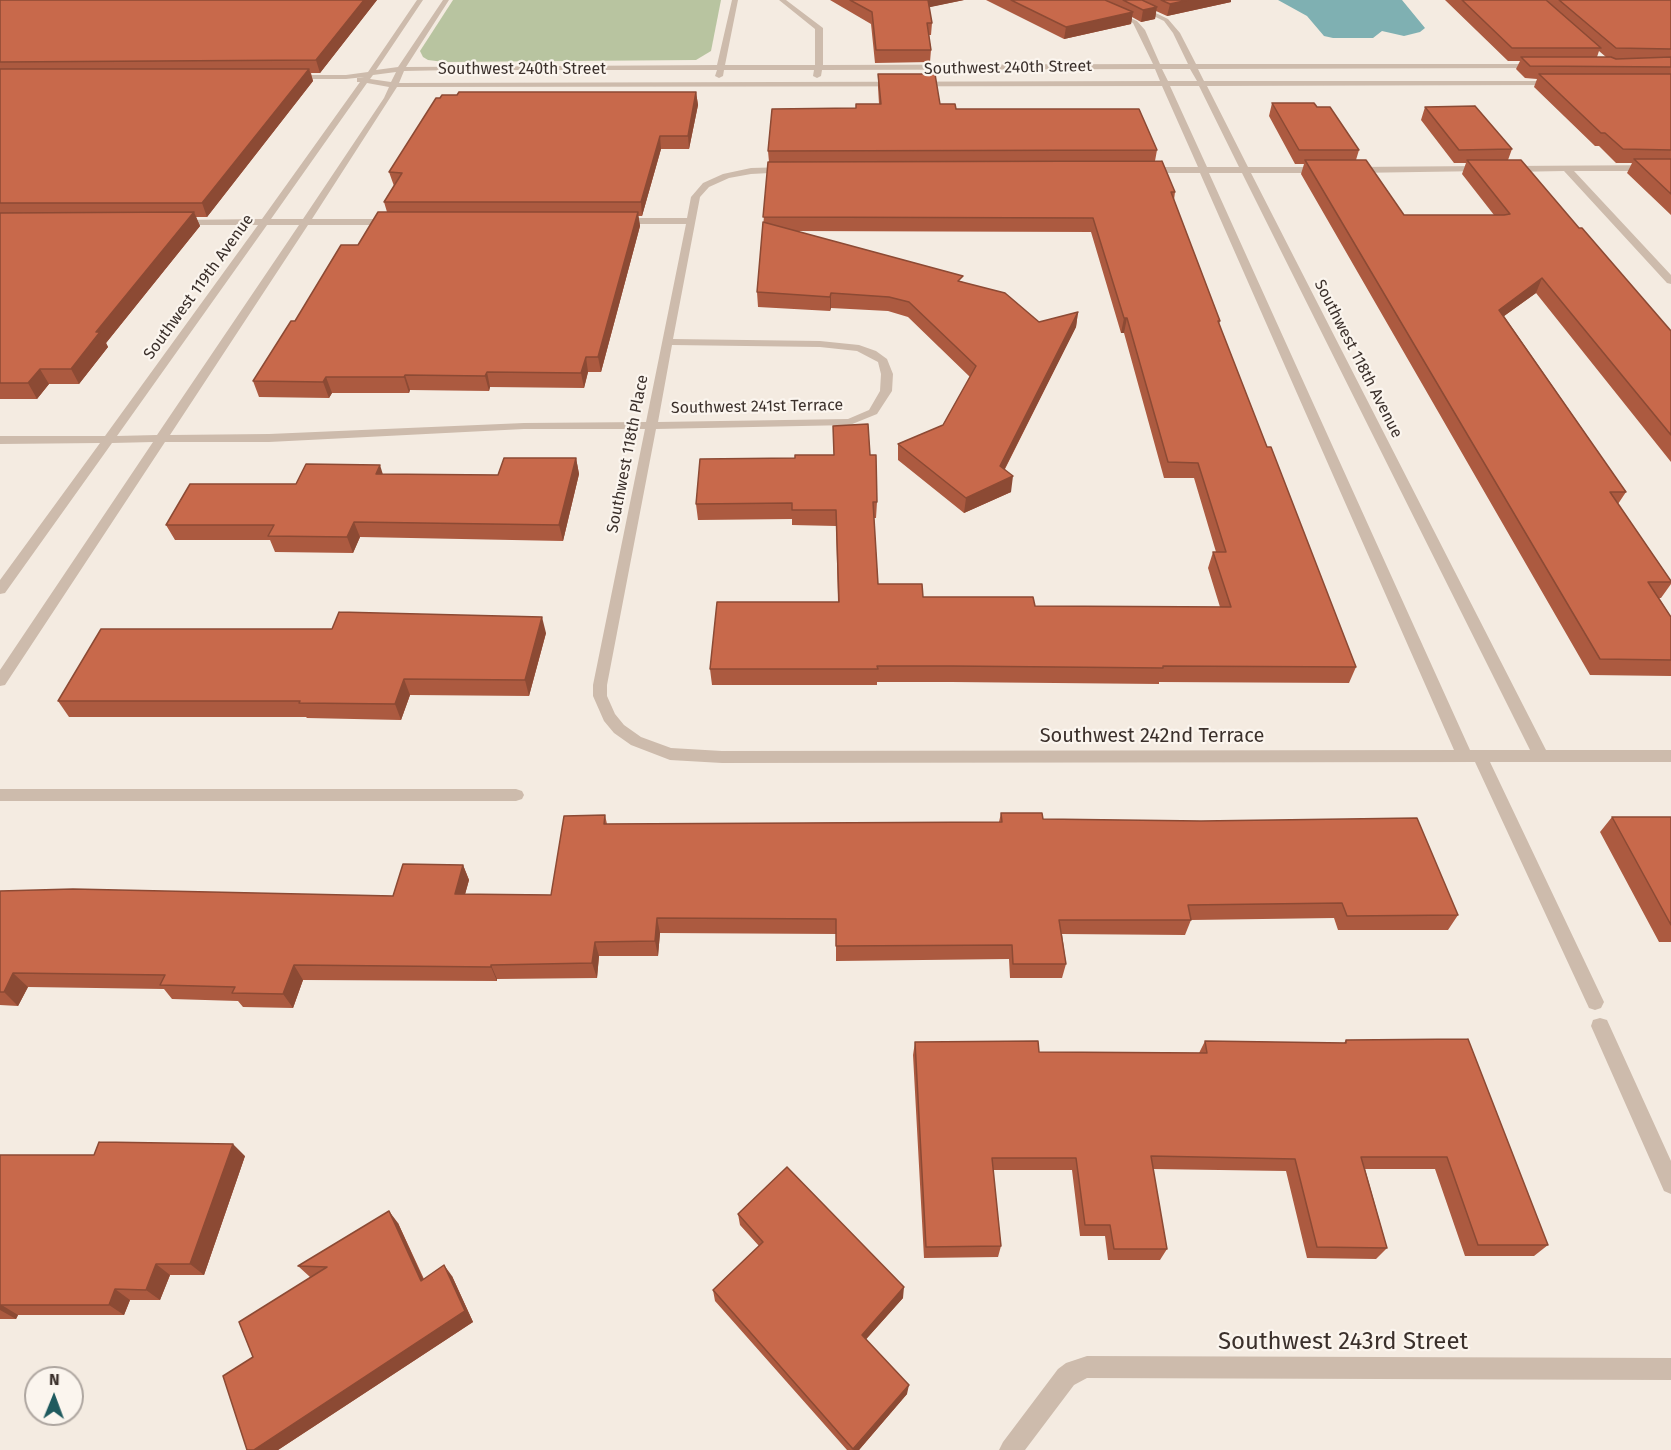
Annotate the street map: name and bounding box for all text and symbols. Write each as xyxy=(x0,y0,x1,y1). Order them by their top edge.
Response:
street label: Southwest 240th Street xyxy=(924,57,1092,79)
street label: Southwest 240th Street xyxy=(438,60,606,80)
street label: Southwest 119th Avenue xyxy=(140,211,258,363)
street label: Southwest 118th Avenue xyxy=(1310,277,1406,441)
street label: Southwest 118th Place xyxy=(603,373,653,535)
street label: Southwest 241st Terrace xyxy=(671,396,843,418)
street label: Southwest 242nd Terrace xyxy=(1040,724,1264,748)
street label: Southwest 243rd Street xyxy=(1218,1328,1468,1356)
north arrow xyxy=(24,1366,84,1426)
text: N xyxy=(49,1370,60,1389)

